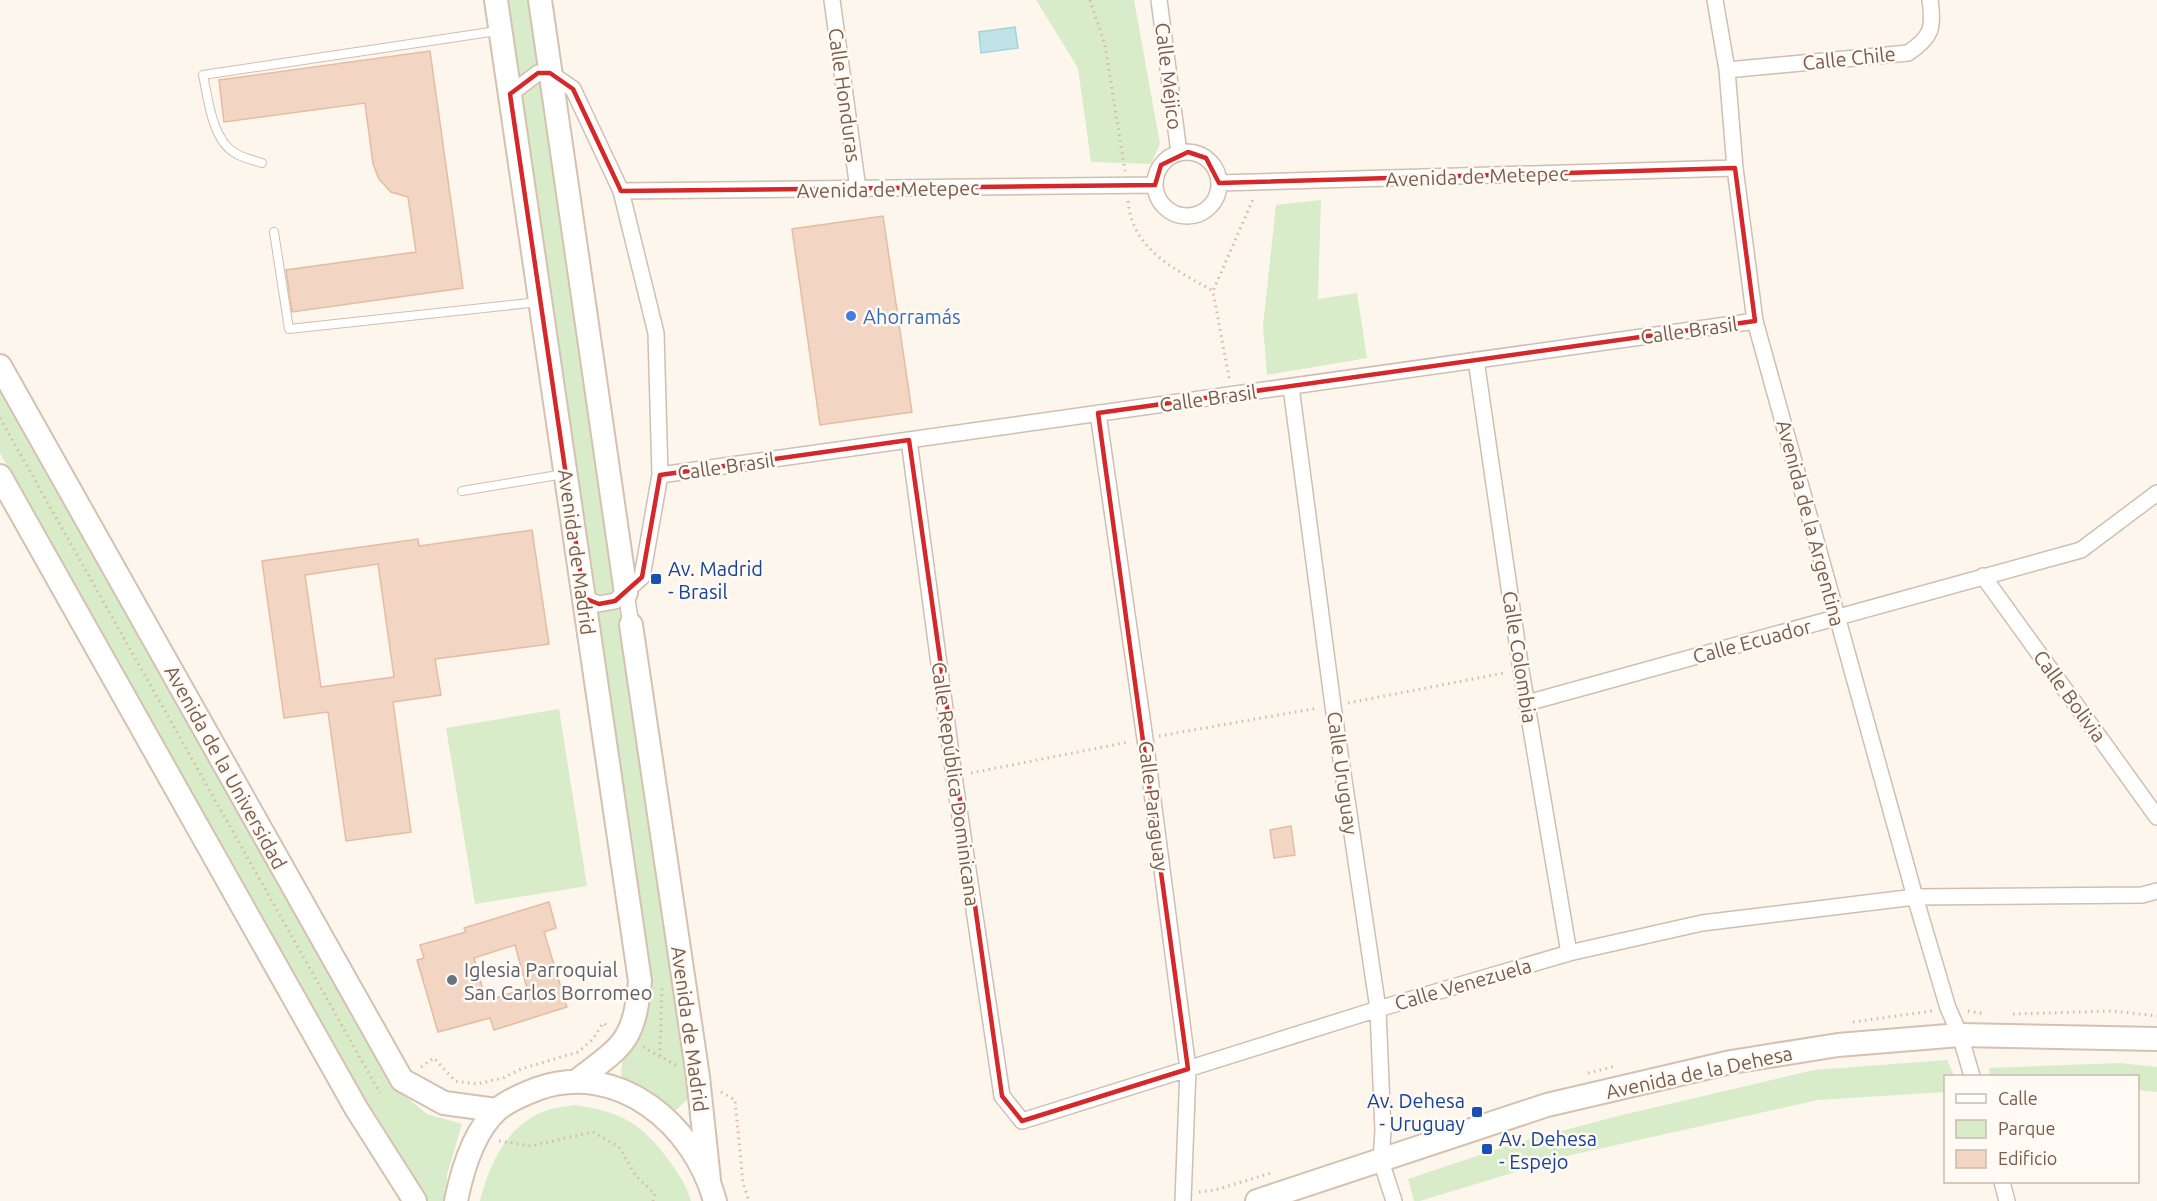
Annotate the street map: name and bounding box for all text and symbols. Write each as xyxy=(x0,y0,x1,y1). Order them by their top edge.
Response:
street label: Calle Méjico xyxy=(1151,21,1187,131)
street label: Calle Honduras xyxy=(824,26,866,164)
street label: Calle Chile xyxy=(1801,42,1897,74)
street label: Avenida de Metepec xyxy=(1385,161,1569,191)
street label: Avenida de Metepec xyxy=(796,176,980,202)
place label: Ahorramás xyxy=(863,305,961,328)
marker: Ahorramás xyxy=(844,309,858,323)
street label: Calle Brasil xyxy=(1639,312,1739,348)
street label: Calle Brasil xyxy=(1158,380,1258,416)
street label: Avenida de la Argentina xyxy=(1772,417,1850,629)
street label: Calle Brasil xyxy=(676,448,776,484)
street label: Avenida de Madrid xyxy=(554,468,600,636)
place label: Av. Madrid - Brasil xyxy=(668,557,763,603)
marker: Av. Madrid - Brasil xyxy=(649,572,663,586)
street label: Calle Colombia xyxy=(1498,589,1542,725)
street label: Calle Ecuador xyxy=(1690,614,1814,668)
street label: Calle Bolivia xyxy=(2029,646,2111,746)
street label: Calle República Dominicana xyxy=(927,660,985,908)
street label: Avenida de la Universidad xyxy=(160,661,292,873)
street label: Calle Uruguay xyxy=(1323,710,1363,836)
street label: Calle Paraguay xyxy=(1135,739,1173,873)
street label: Avenida de Madrid xyxy=(667,945,713,1113)
street label: Calle Venezuela xyxy=(1392,953,1534,1015)
place label: Iglesia Parroquial San Carlos Borromeo xyxy=(464,958,652,1004)
marker: Iglesia Parroquial San Carlos Borromeo xyxy=(445,973,459,987)
street label: Avenida de la Dehesa xyxy=(1603,1041,1795,1103)
legend xyxy=(1944,1075,2139,1183)
text: Calle xyxy=(1998,1088,2038,1108)
place label: Av. Dehesa - Uruguay xyxy=(1367,1089,1465,1135)
marker: Av. Dehesa - Uruguay xyxy=(1470,1105,1484,1119)
text: Parque xyxy=(1998,1118,2055,1138)
place label: Av. Dehesa - Espejo xyxy=(1499,1127,1597,1173)
marker: Av. Dehesa - Espejo xyxy=(1480,1142,1494,1156)
text: Edificio xyxy=(1998,1148,2057,1168)

